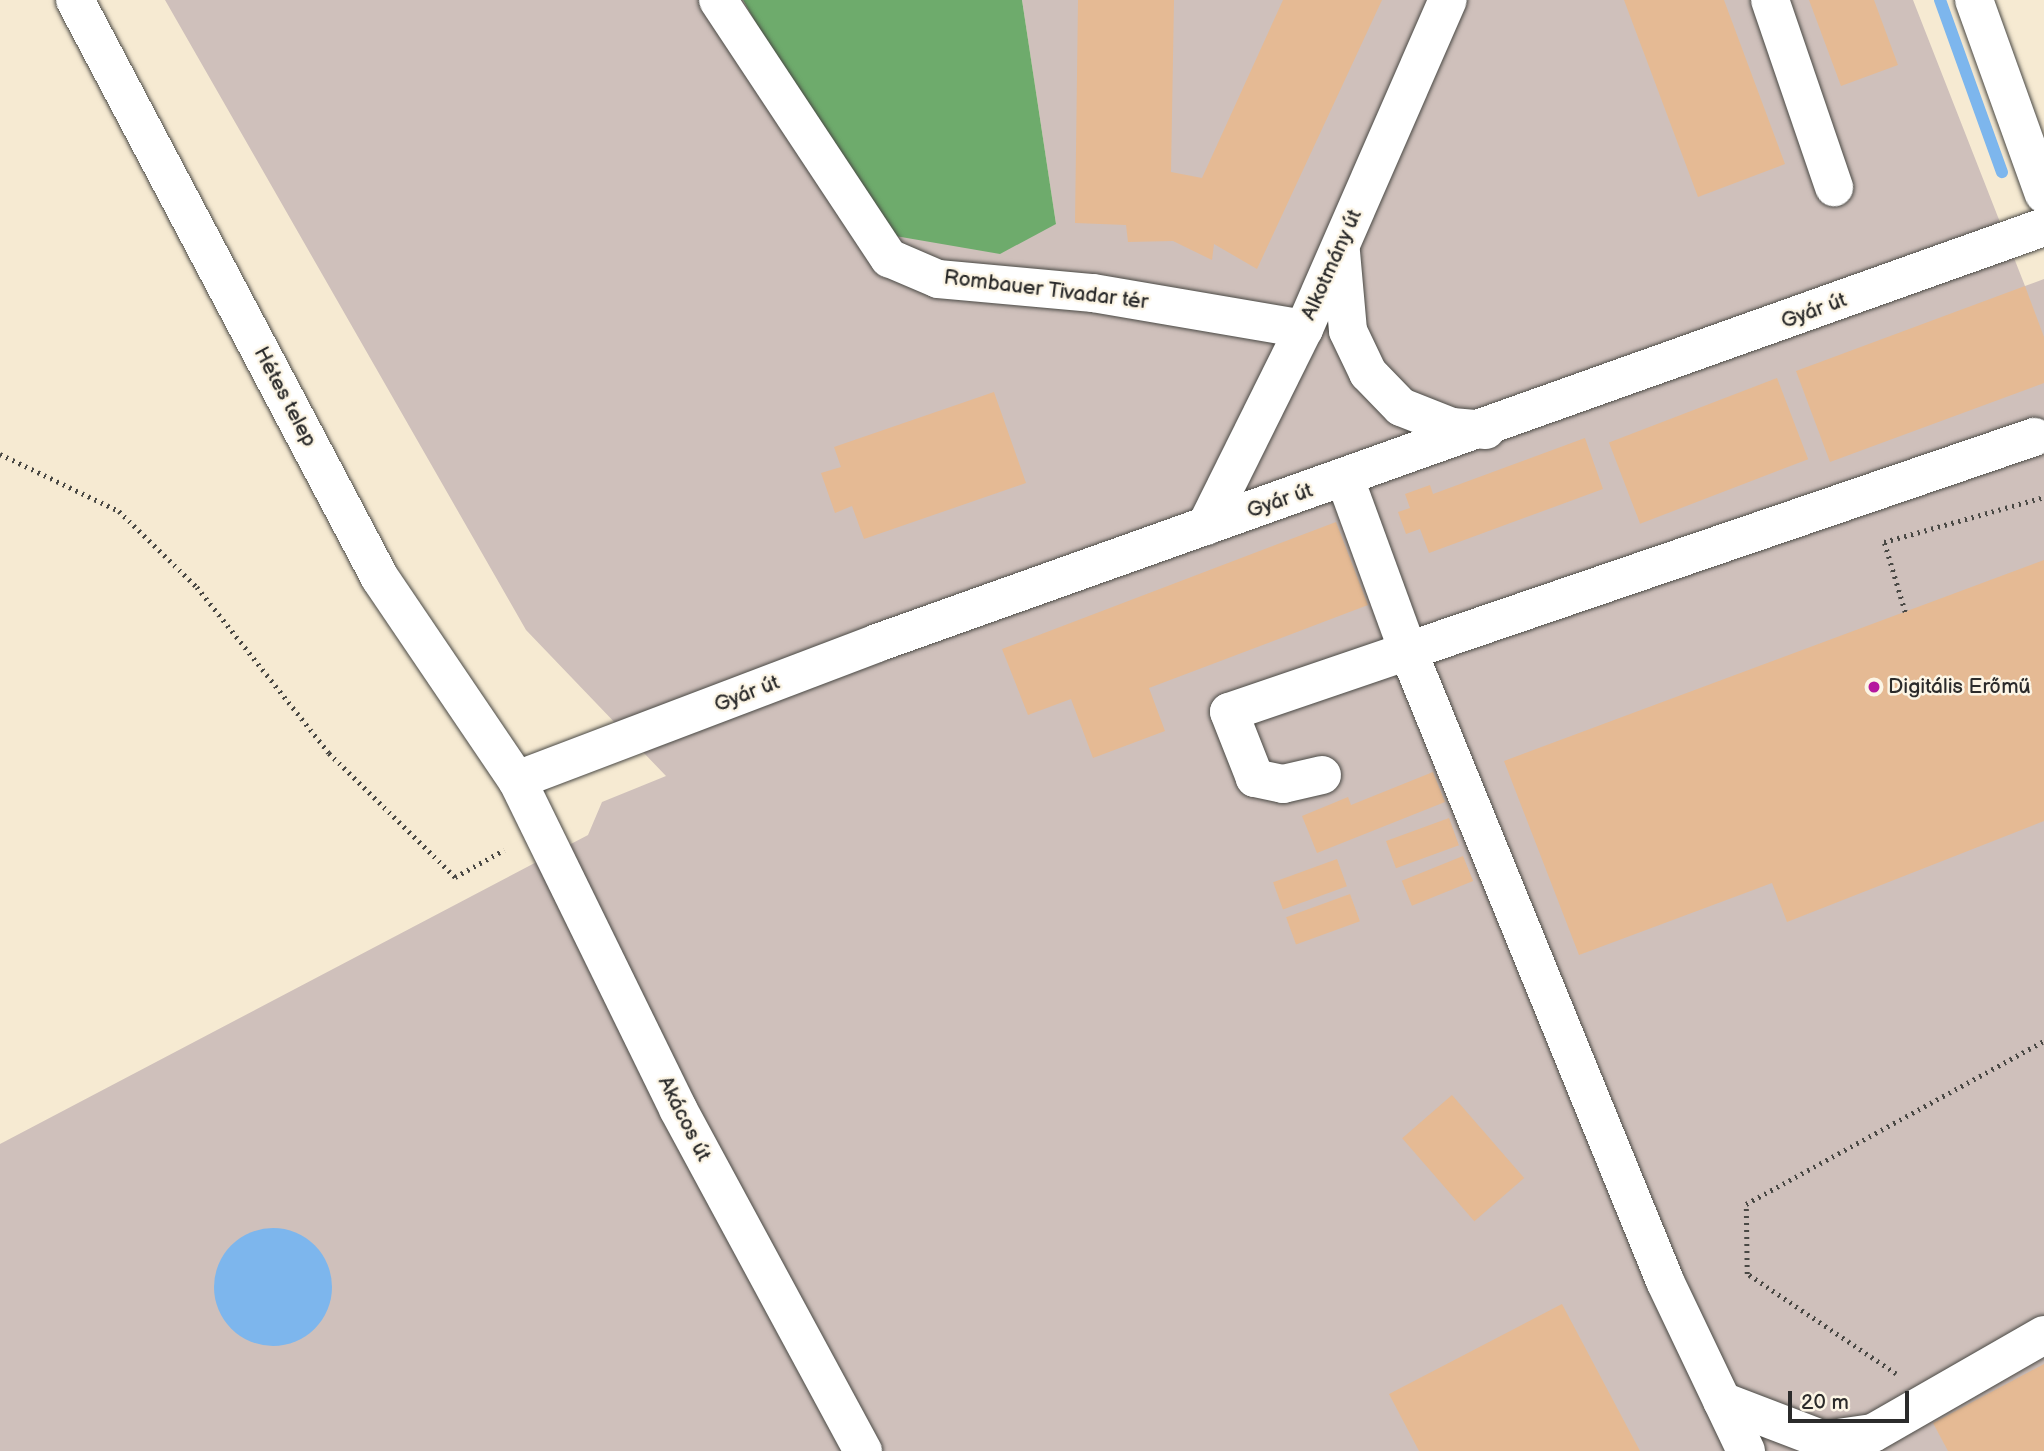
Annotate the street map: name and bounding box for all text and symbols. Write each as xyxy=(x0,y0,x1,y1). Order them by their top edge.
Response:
street label: Alkotmány út xyxy=(1296,205,1368,325)
street label: Rombauer Tivadar tér xyxy=(942,265,1150,315)
street label: Gyár út xyxy=(1778,288,1850,334)
street label: Hétes telep xyxy=(248,343,322,451)
street label: Gyár út xyxy=(1244,478,1316,524)
street label: Gyár út xyxy=(711,670,783,718)
place label: Digitális Erőmű xyxy=(1888,674,2031,700)
marker: Digitális Erőmű xyxy=(1866,679,1882,695)
street label: Akácos út xyxy=(652,1072,716,1166)
scale bar xyxy=(1792,1378,1913,1422)
text: 20 m xyxy=(1801,1390,1849,1415)

